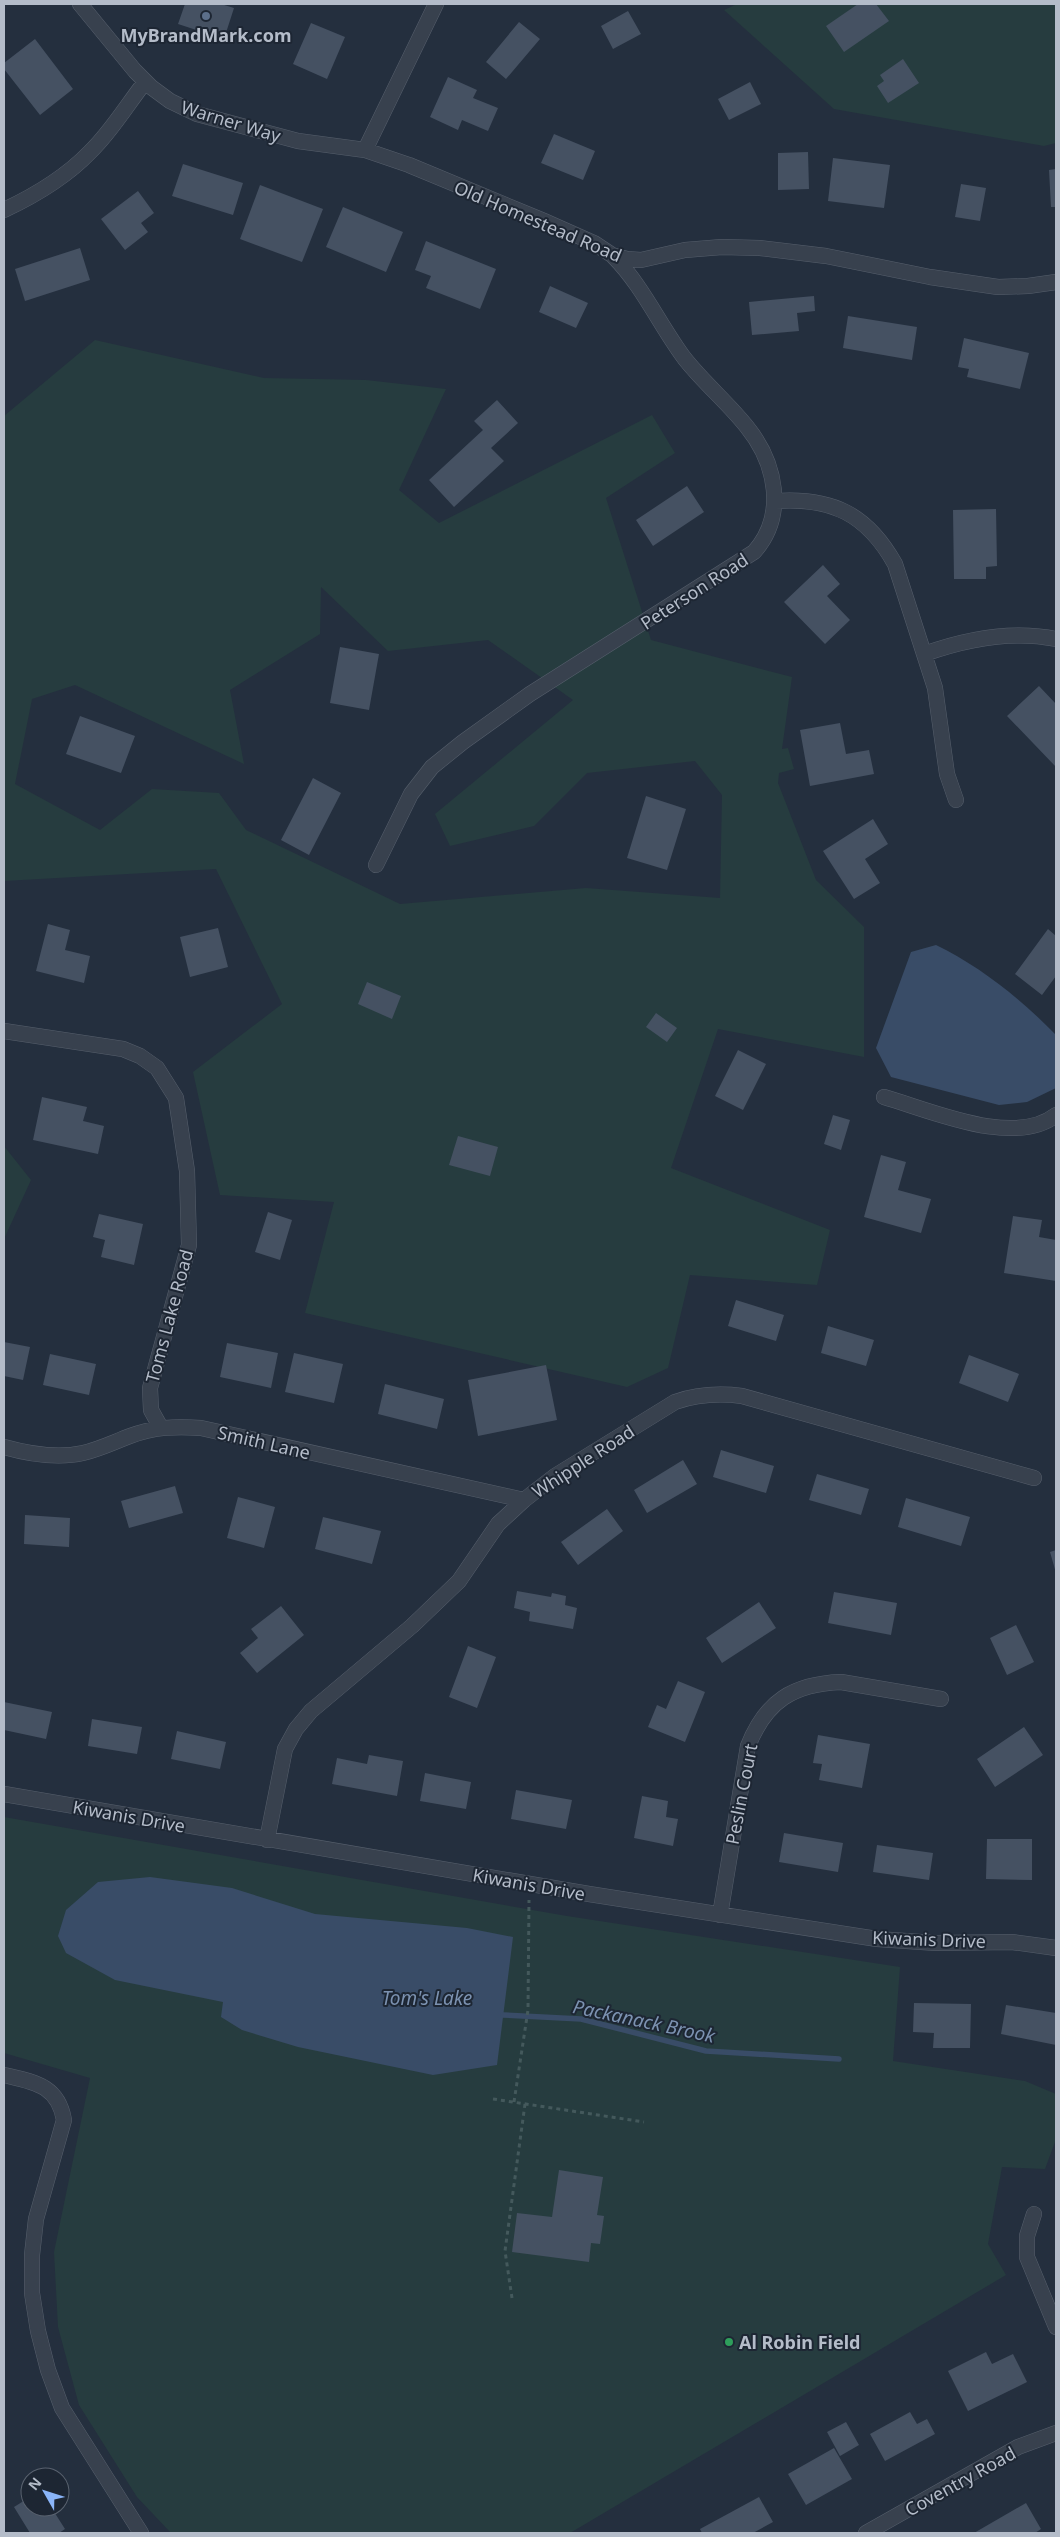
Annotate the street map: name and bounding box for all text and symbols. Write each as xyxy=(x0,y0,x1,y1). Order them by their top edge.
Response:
marker: MyBrandMark.com xyxy=(200,10,212,22)
place label: MyBrandMark.com xyxy=(121,23,291,47)
street label: Warner Way xyxy=(178,94,285,148)
street label: Old Homestead Road xyxy=(450,175,626,267)
street label: Peterson Road xyxy=(636,547,752,635)
street label: Toms Lake Road xyxy=(140,1247,198,1385)
street label: Whipple Road xyxy=(527,1419,639,1503)
street label: Smith Lane xyxy=(215,1420,313,1464)
street label: Peslin Court xyxy=(719,1741,763,1846)
street label: Kiwanis Drive xyxy=(71,1794,187,1838)
street label: Kiwanis Drive xyxy=(471,1862,587,1906)
street label: Kiwanis Drive xyxy=(872,1925,986,1953)
water label: Tom's Lake xyxy=(382,1985,472,2011)
water label: Packanack Brook xyxy=(571,1993,718,2049)
place label: Al Robin Field xyxy=(739,2330,860,2354)
marker: Al Robin Field xyxy=(723,2336,735,2348)
street label: Coventry Road xyxy=(900,2441,1020,2521)
north arrow xyxy=(20,2467,70,2517)
text: N xyxy=(24,2473,45,2494)

